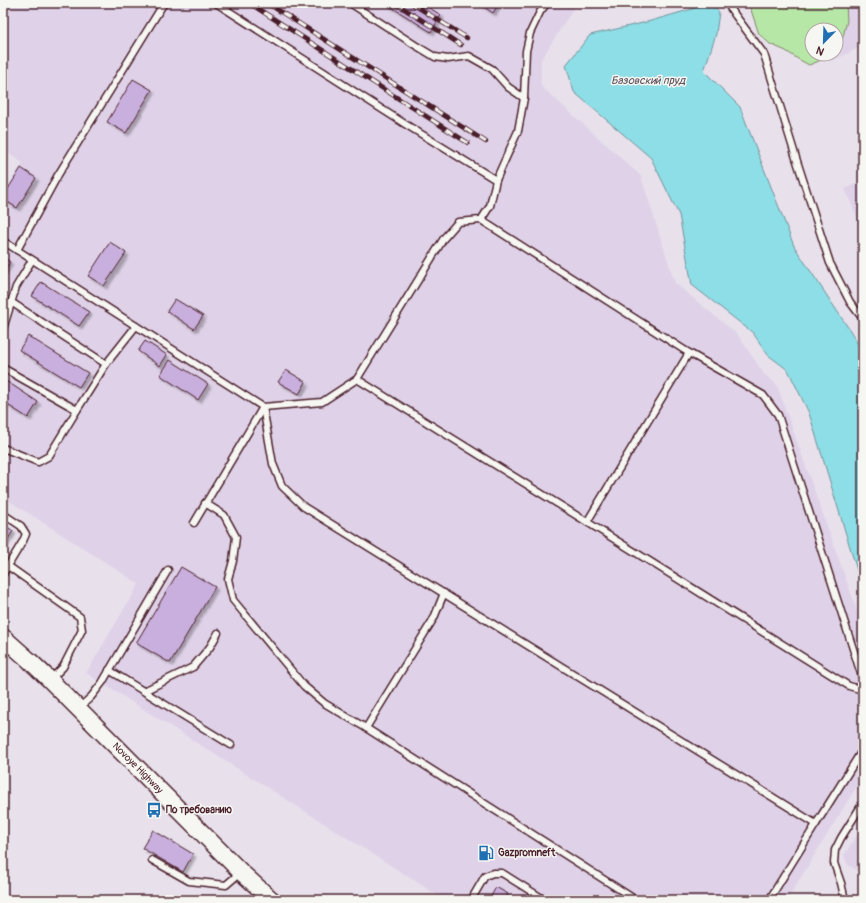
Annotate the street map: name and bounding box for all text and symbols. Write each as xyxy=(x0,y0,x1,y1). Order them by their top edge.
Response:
north arrow xyxy=(804,22,844,62)
text: N xyxy=(814,43,826,58)
water label: Базовский пруд xyxy=(611,74,687,87)
street label: Novoye Highway xyxy=(110,740,166,797)
bus stop icon: По требованию xyxy=(145,801,163,819)
place label: По требованию xyxy=(166,804,232,816)
fuel station icon: Gazpromneft xyxy=(477,844,495,862)
place label: Gazpromneft xyxy=(498,847,556,859)

